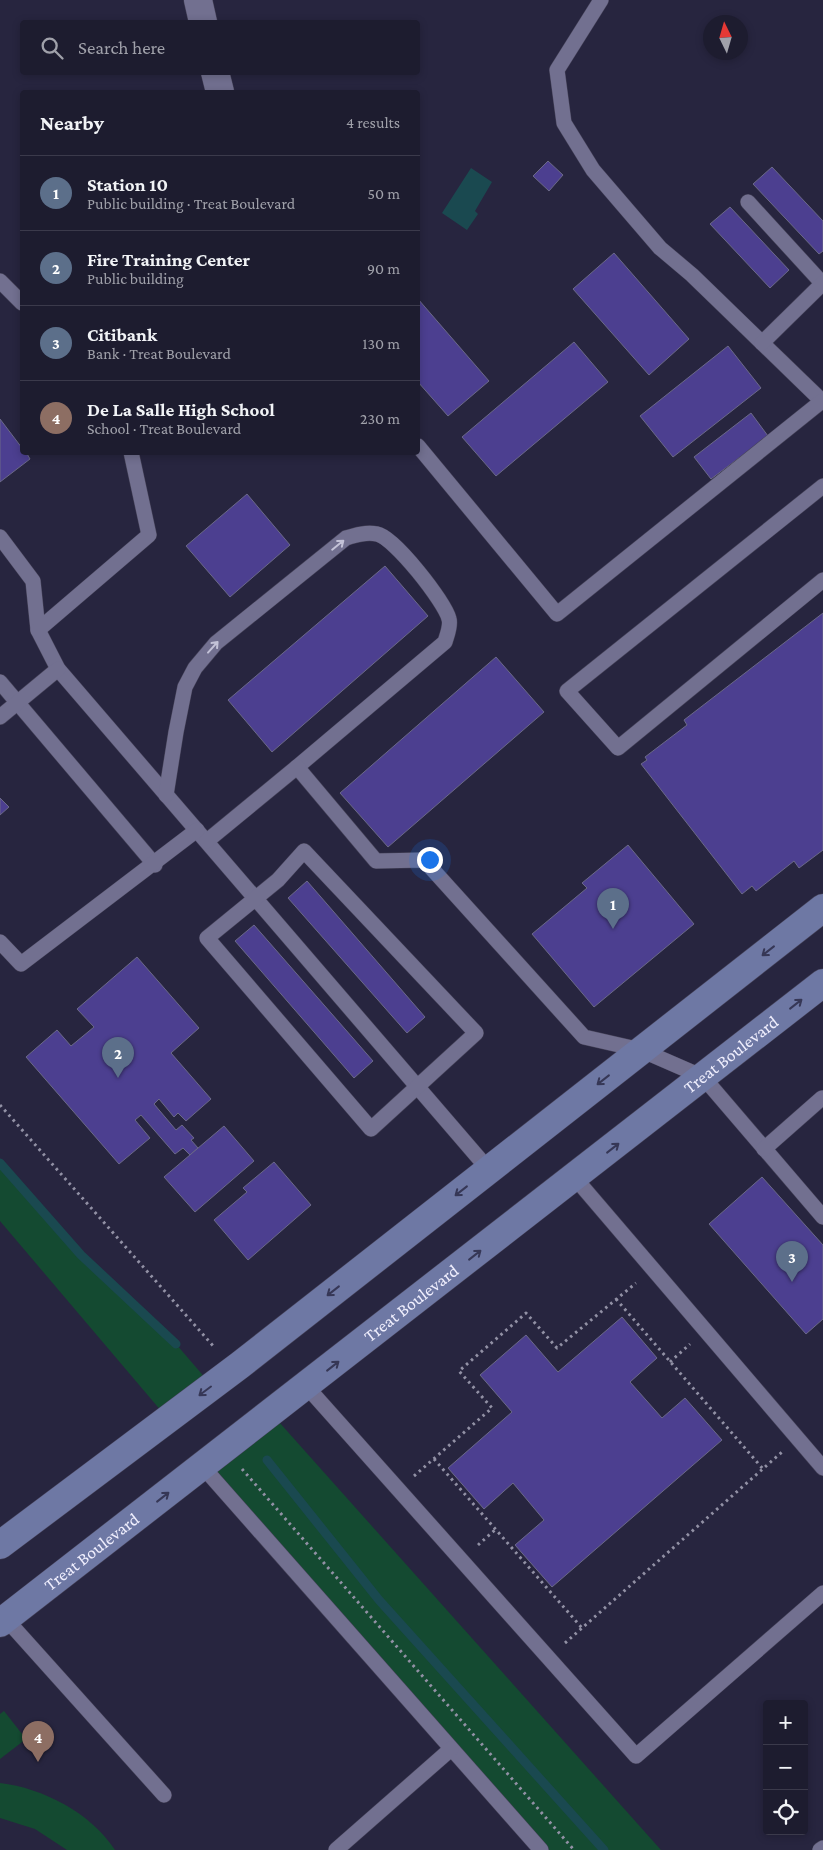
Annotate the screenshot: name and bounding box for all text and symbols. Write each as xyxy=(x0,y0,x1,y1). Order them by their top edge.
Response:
north arrow xyxy=(703,15,748,60)
search box xyxy=(20,20,420,75)
icon: search xyxy=(38,34,66,62)
text: Search here xyxy=(78,37,165,58)
text: Nearby xyxy=(40,111,104,135)
text: 4 results xyxy=(346,114,400,131)
text: Station 10 xyxy=(87,174,168,195)
text: 1 xyxy=(53,185,59,202)
text: 50 m xyxy=(368,185,400,202)
text: Public building · Treat Boulevard xyxy=(87,195,295,212)
text: Fire Training Center xyxy=(87,249,250,270)
text: 2 xyxy=(52,260,60,277)
text: 90 m xyxy=(367,260,400,277)
text: Public building xyxy=(87,270,184,287)
text: Citibank xyxy=(87,324,157,345)
text: 3 xyxy=(52,335,60,352)
text: 130 m xyxy=(362,335,400,352)
text: Bank · Treat Boulevard xyxy=(87,345,231,362)
text: De La Salle High School xyxy=(87,399,275,420)
text: 4 xyxy=(52,410,60,427)
text: 230 m xyxy=(360,410,400,427)
text: School · Treat Boulevard xyxy=(87,420,241,437)
one-way arrow xyxy=(332,539,345,550)
one-way arrow xyxy=(207,641,218,654)
your location xyxy=(417,847,443,873)
pin: 1 xyxy=(597,888,629,929)
one-way arrow xyxy=(761,946,775,956)
one-way arrow xyxy=(789,999,802,1010)
street label: Treat Boulevard xyxy=(680,1011,783,1098)
pin: 2 xyxy=(102,1037,134,1078)
one-way arrow xyxy=(596,1075,610,1085)
one-way arrow xyxy=(606,1142,619,1153)
one-way arrow xyxy=(455,1186,468,1197)
pin: 3 xyxy=(776,1241,808,1282)
one-way arrow xyxy=(469,1250,482,1261)
street label: Treat Boulevard xyxy=(360,1260,463,1346)
one-way arrow xyxy=(327,1286,340,1297)
one-way arrow xyxy=(327,1360,340,1371)
one-way arrow xyxy=(198,1386,212,1396)
one-way arrow xyxy=(156,1492,170,1502)
street label: Treat Boulevard xyxy=(40,1508,143,1595)
map controls xyxy=(763,1700,808,1835)
button: + xyxy=(763,1700,808,1745)
pin: 4 xyxy=(22,1721,54,1762)
button: − xyxy=(763,1745,808,1790)
button: locate xyxy=(763,1790,808,1835)

